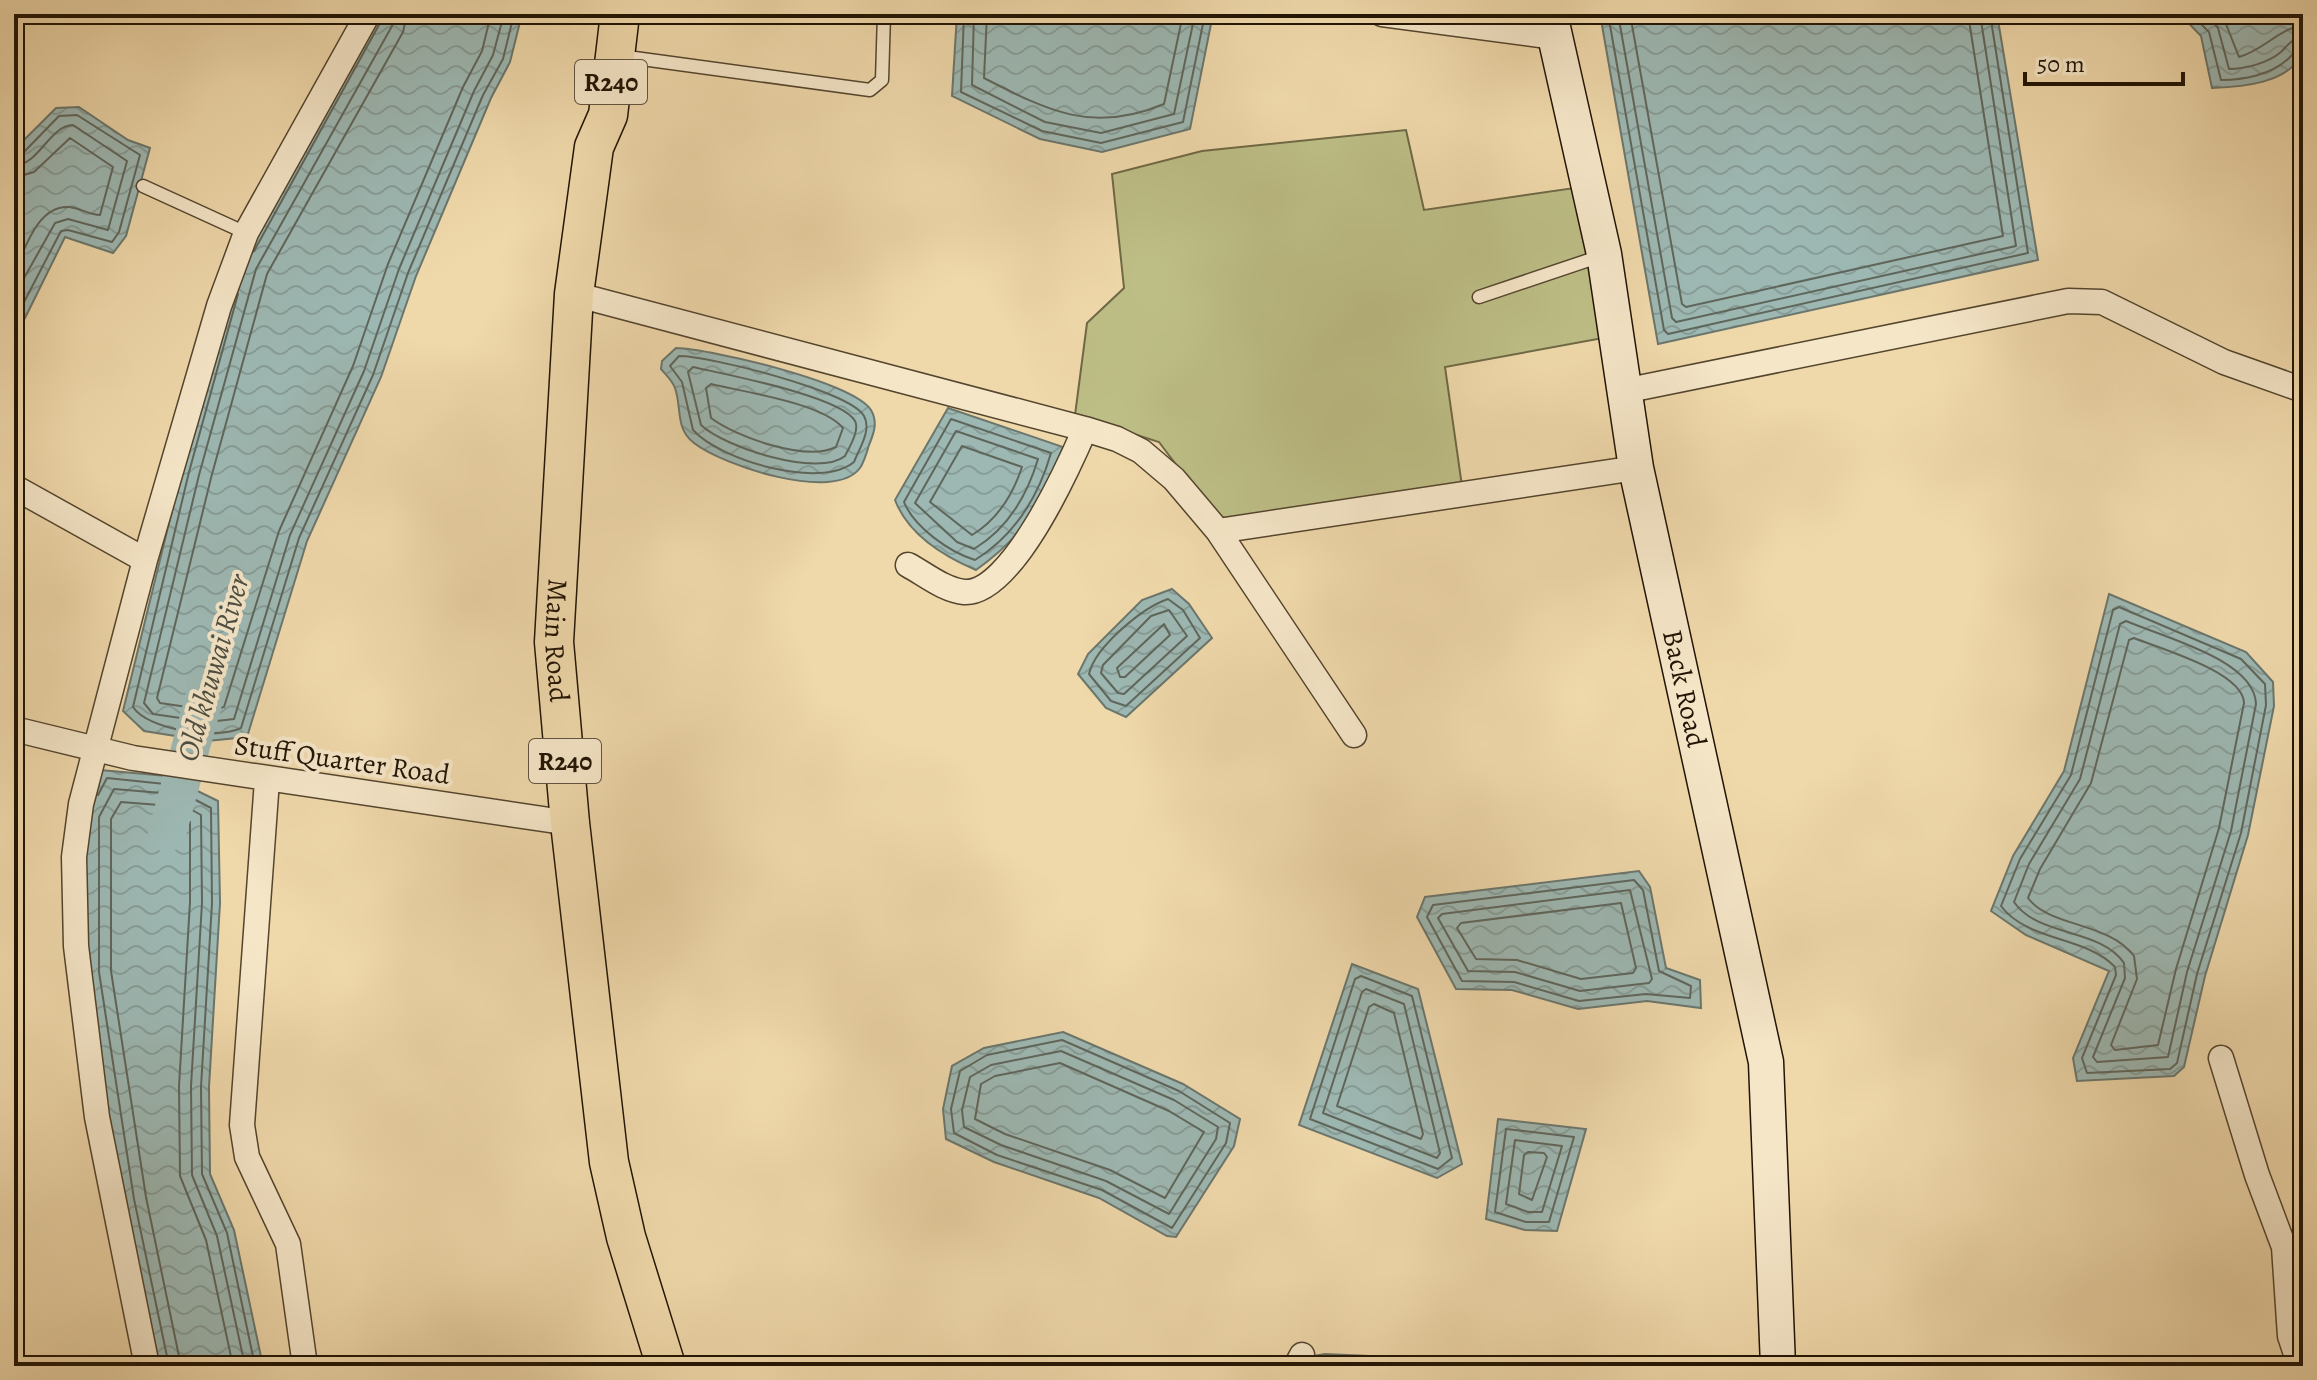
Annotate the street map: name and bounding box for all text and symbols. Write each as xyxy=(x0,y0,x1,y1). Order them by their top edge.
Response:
scale bar xyxy=(2025,36,2183,86)
text: 50 m xyxy=(2037,48,2085,80)
road number: R240 xyxy=(575,60,647,104)
water label: Old khuwai River xyxy=(167,568,259,766)
street label: Main Road xyxy=(535,578,578,705)
street label: Back Road xyxy=(1653,626,1716,752)
street label: Stuff Quarter Road xyxy=(232,726,453,794)
road number: R240 xyxy=(529,739,601,783)

